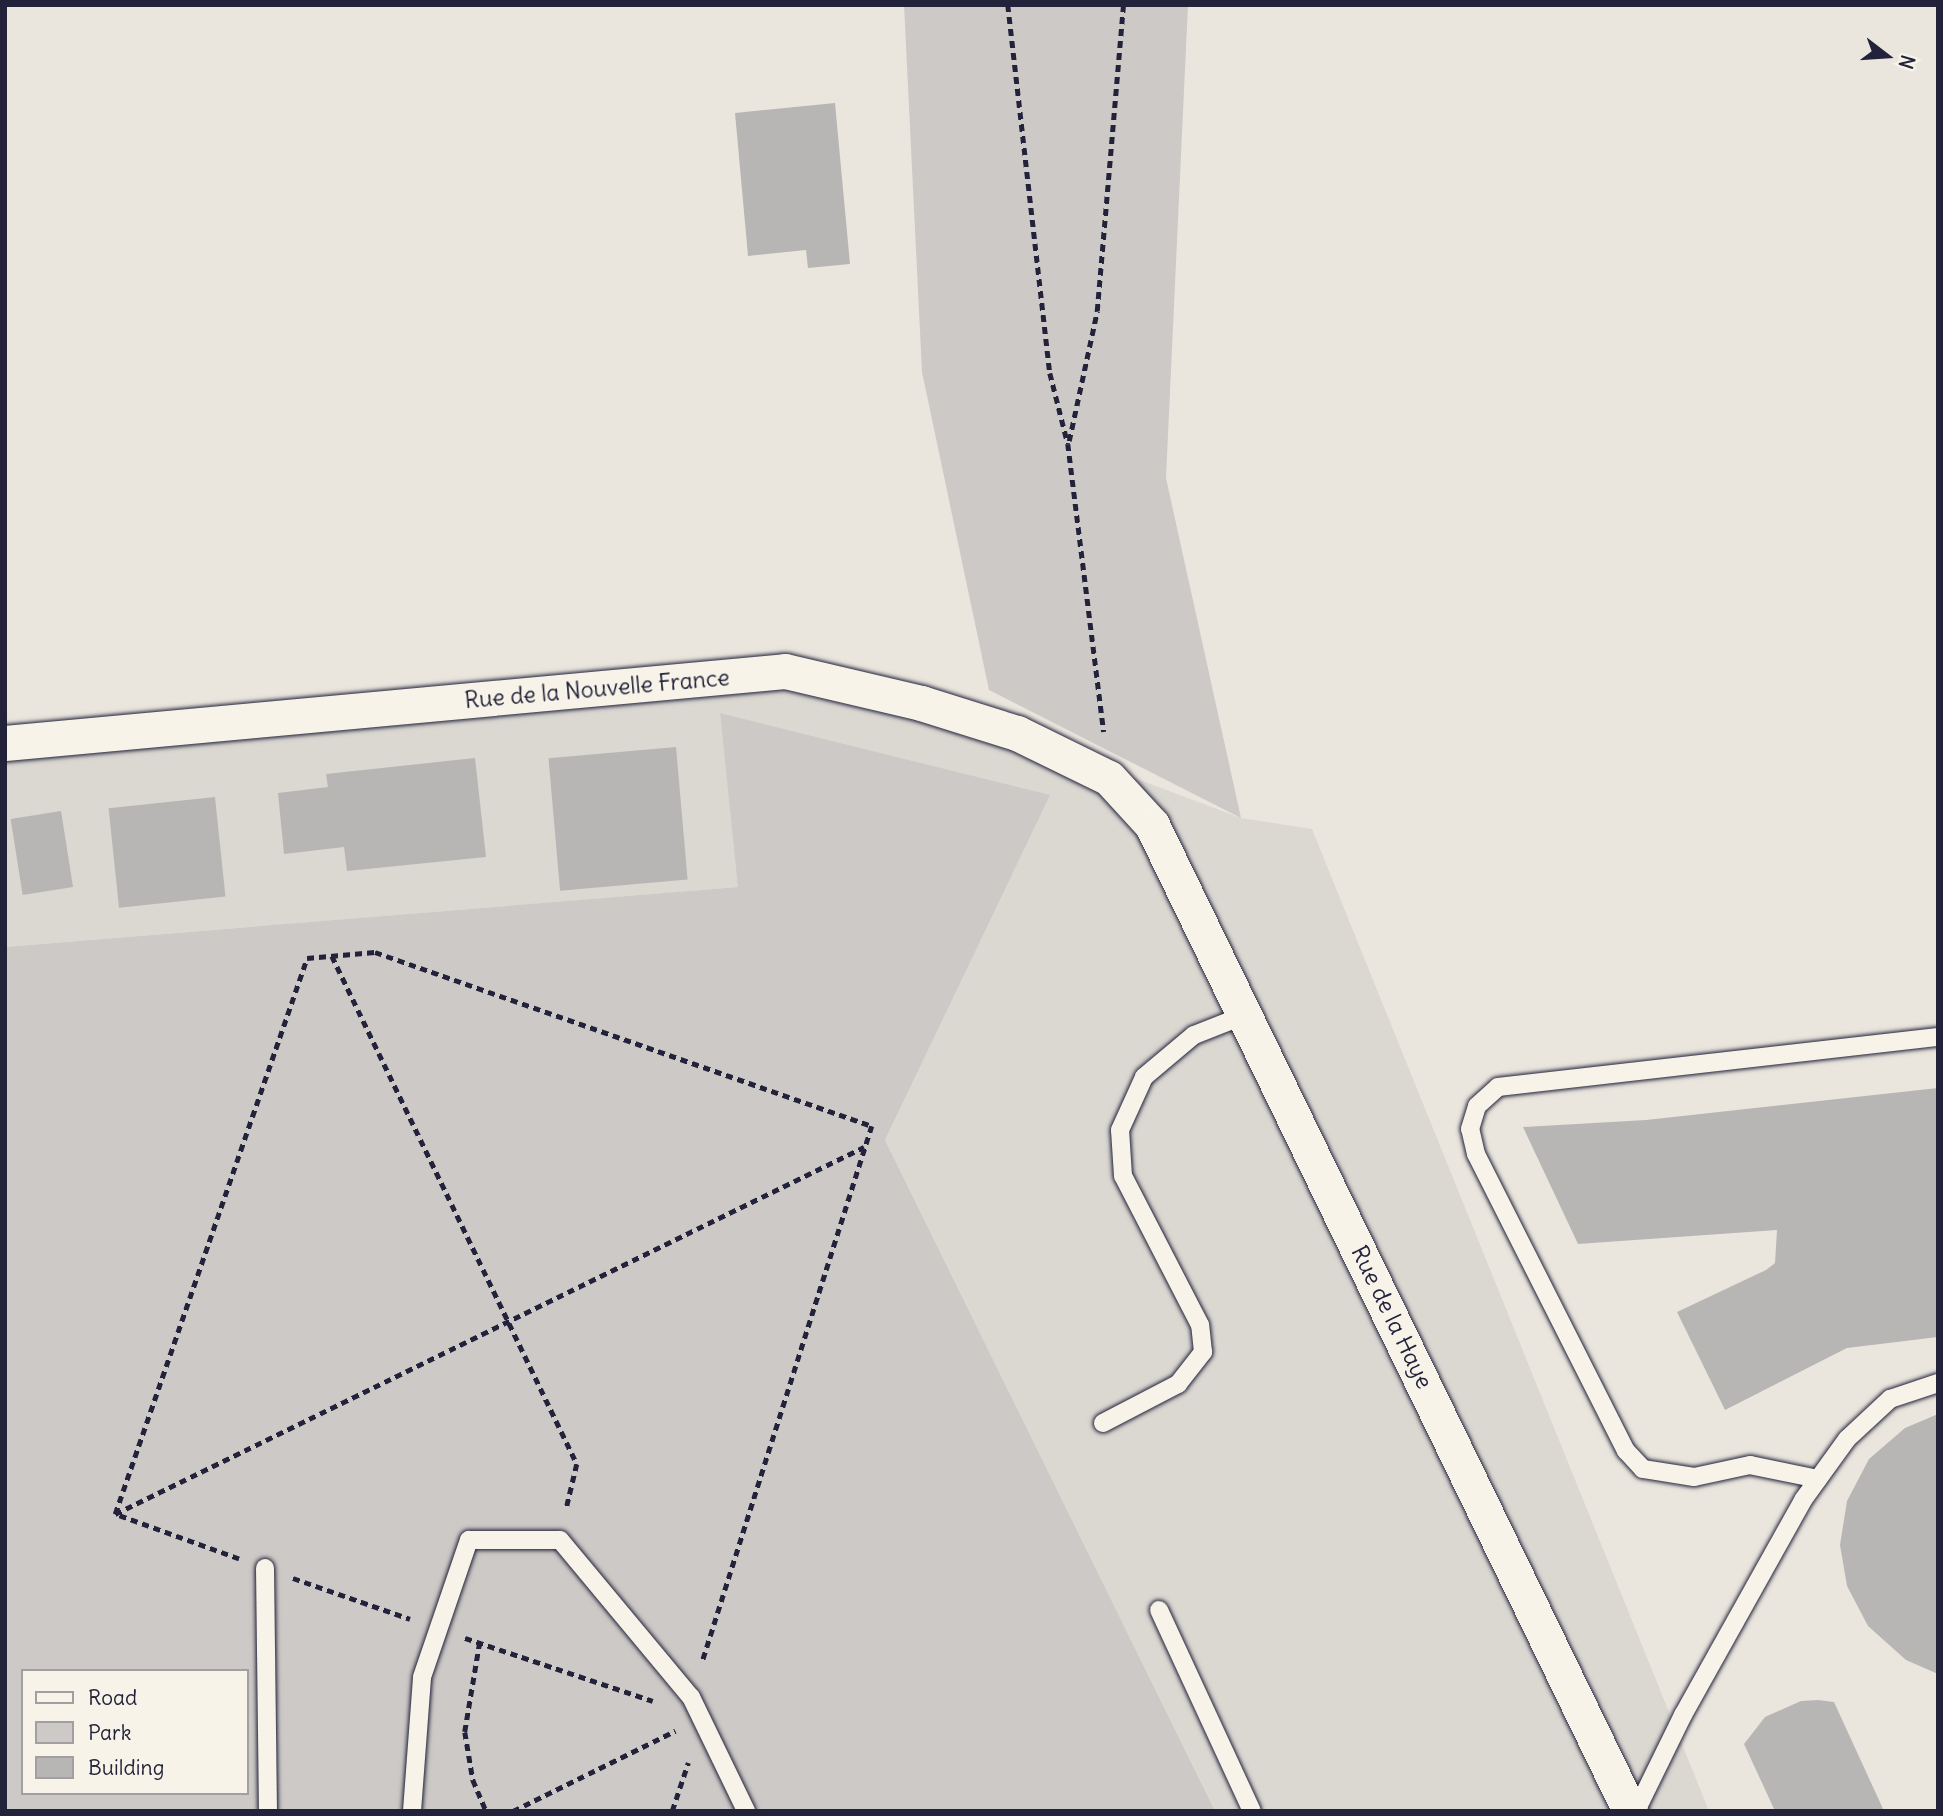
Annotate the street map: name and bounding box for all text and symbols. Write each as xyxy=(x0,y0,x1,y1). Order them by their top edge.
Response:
north arrow xyxy=(1852,21,1922,91)
text: N xyxy=(1894,52,1920,72)
street label: Rue de la Nouvelle France xyxy=(463,664,731,714)
street label: Rue de la Haye xyxy=(1345,1241,1439,1393)
legend xyxy=(21,1669,248,1795)
text: Road xyxy=(88,1684,137,1711)
text: Park xyxy=(88,1719,131,1746)
text: Building xyxy=(88,1754,164,1781)

